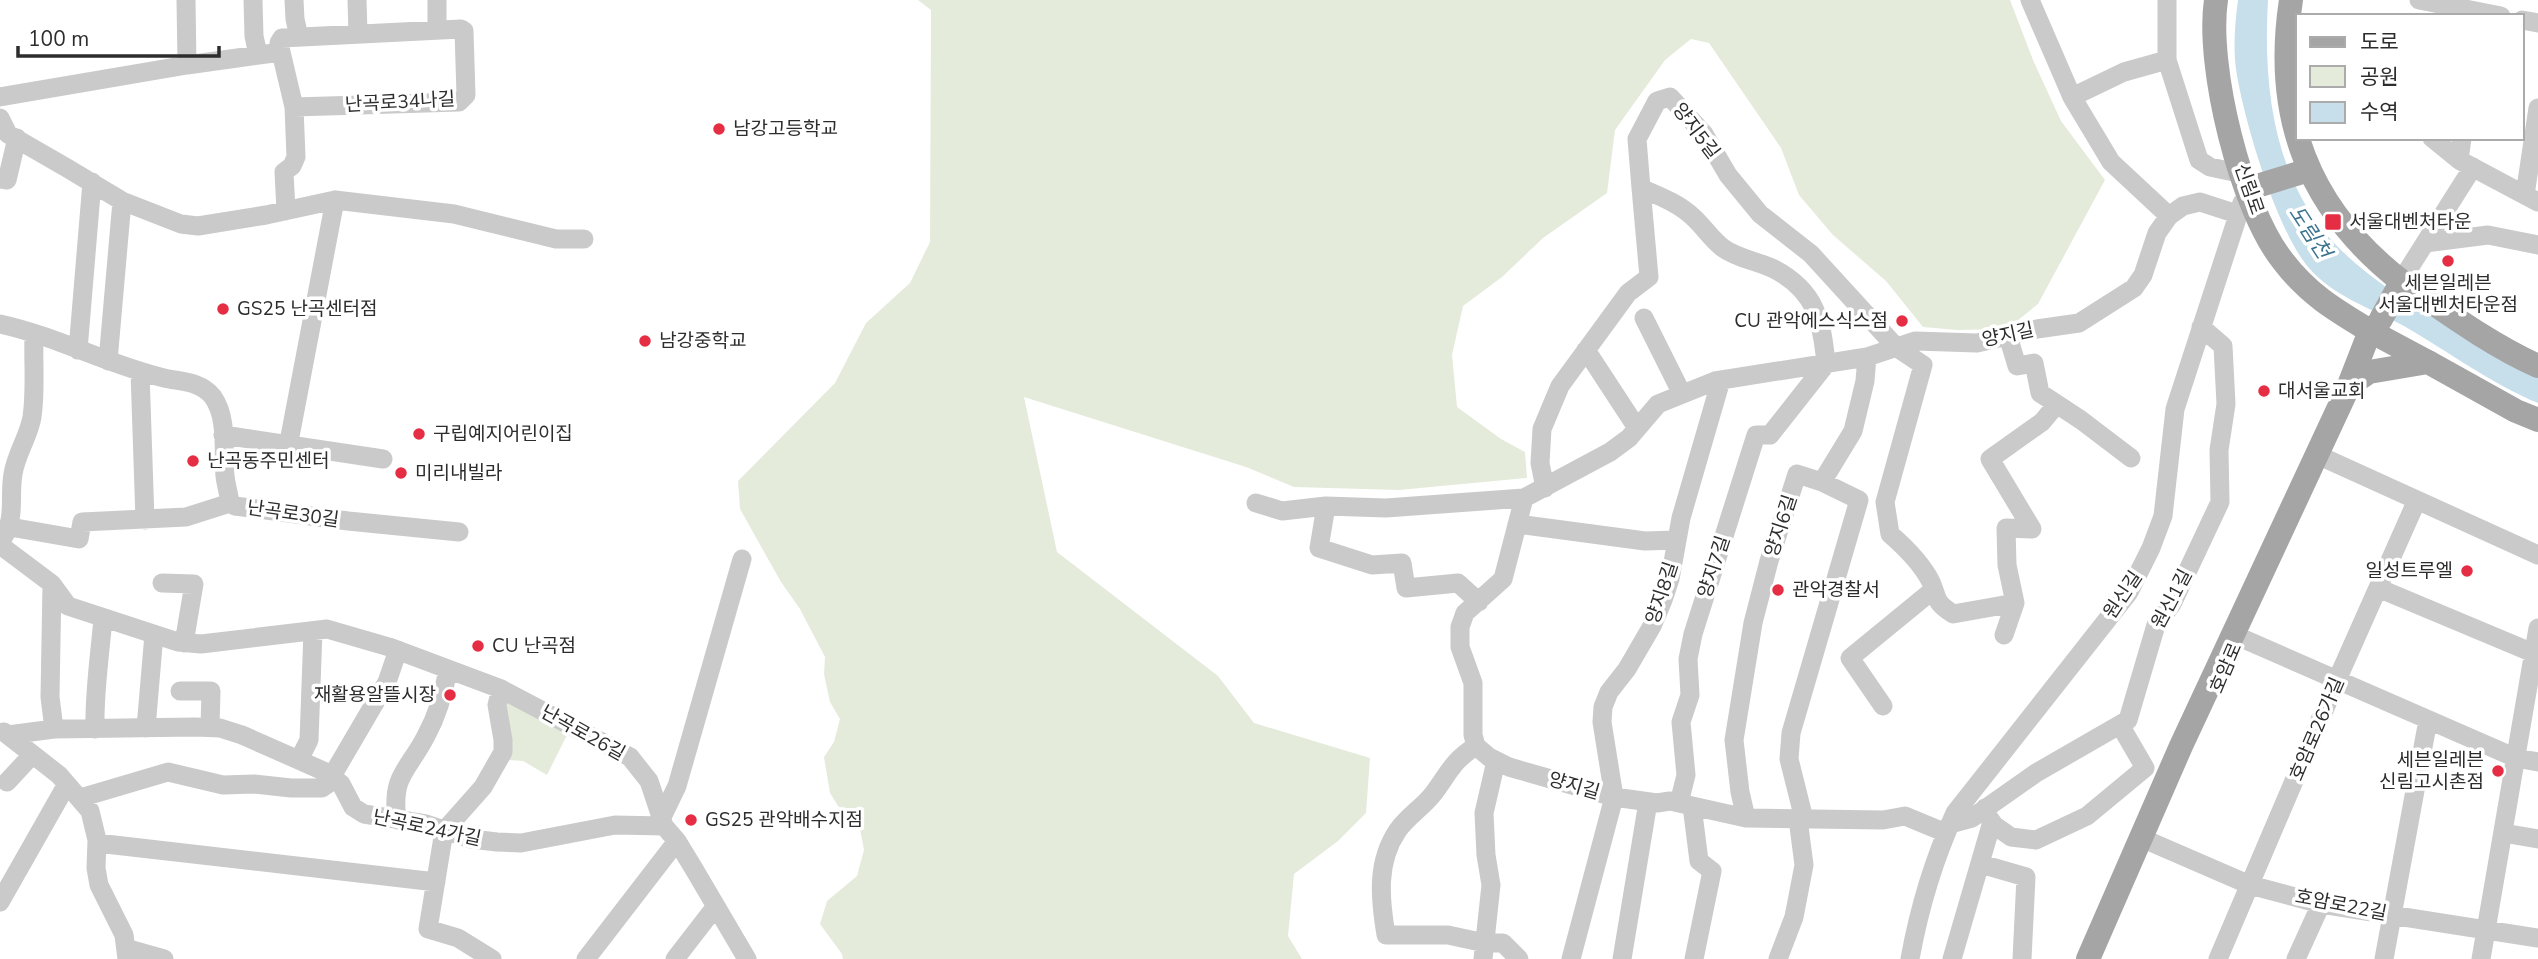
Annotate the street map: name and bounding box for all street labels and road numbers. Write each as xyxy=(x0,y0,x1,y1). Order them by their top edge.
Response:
street label: 난곡로34나길 xyxy=(344,86,456,118)
street label: 양지5길 xyxy=(1666,98,1726,164)
street label: 신림로 xyxy=(2228,160,2270,218)
street label: 양지길 xyxy=(1980,317,2036,353)
street label: 양지6길 xyxy=(1759,492,1803,560)
street label: 난곡로30길 xyxy=(245,495,341,533)
street label: 양지7길 xyxy=(1692,533,1736,601)
street label: 양지8길 xyxy=(1640,559,1684,627)
street label: 원신1길 xyxy=(2146,565,2198,633)
street label: 원신길 xyxy=(2098,566,2148,624)
street label: 호암로 xyxy=(2204,639,2248,697)
street label: 호암로26가길 xyxy=(2284,673,2350,785)
street label: 난곡로26길 xyxy=(536,699,630,767)
street label: 양지길 xyxy=(1545,766,1603,806)
street label: 난곡로24가길 xyxy=(370,804,484,852)
street label: 호암로22길 xyxy=(2293,883,2389,927)

